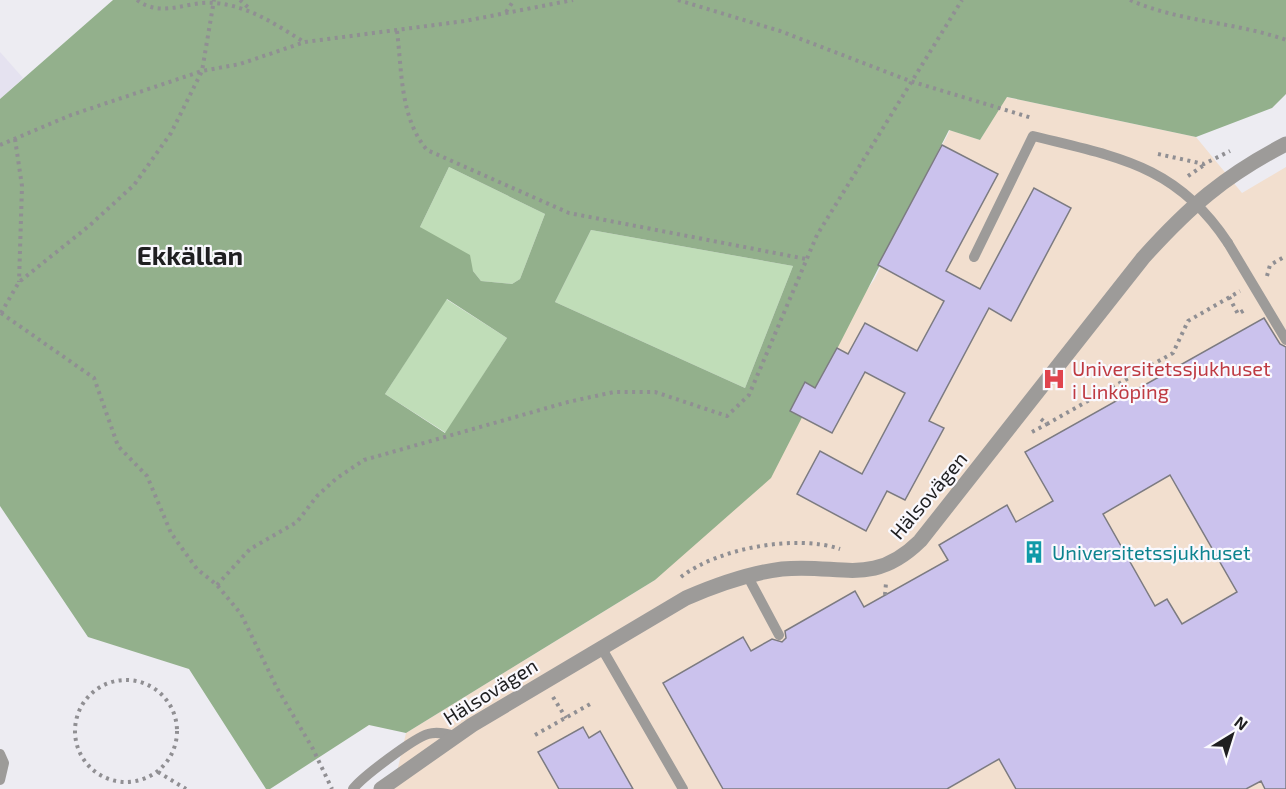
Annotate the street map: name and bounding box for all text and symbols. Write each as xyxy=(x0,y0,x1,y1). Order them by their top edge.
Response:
district label: Ekkällan xyxy=(137,239,243,270)
place label: Universitetssjukhuset i Linköping xyxy=(1072,356,1271,403)
hospital icon: Universitetssjukhuset i Linköping xyxy=(1041,366,1067,392)
street label: Hälsovägen xyxy=(885,446,971,544)
building icon: Universitetssjukhuset xyxy=(1021,539,1047,565)
place label: Universitetssjukhuset xyxy=(1052,540,1251,564)
street label: Hälsovägen xyxy=(438,653,542,729)
north arrow xyxy=(1202,705,1262,765)
text: N xyxy=(1231,712,1252,734)

